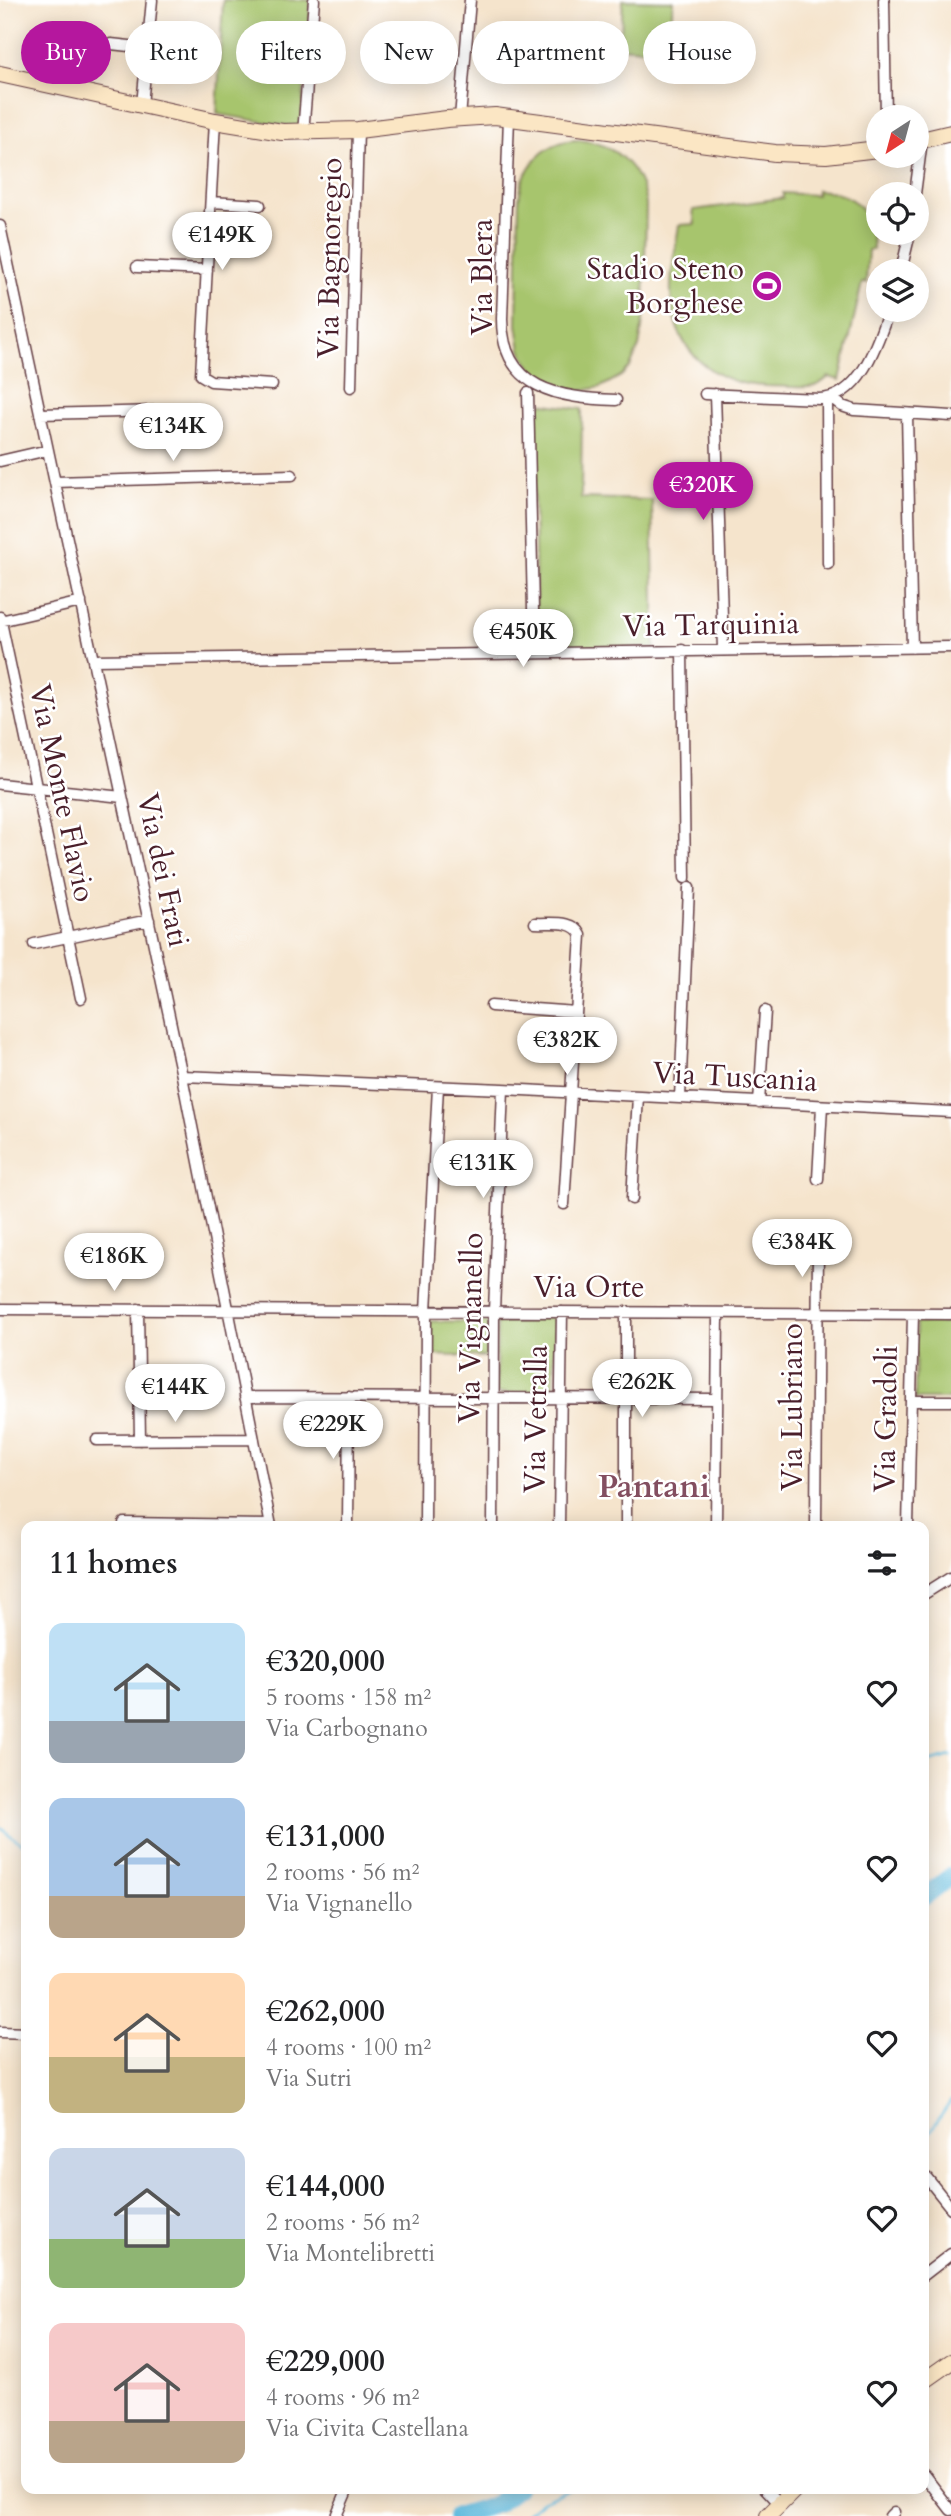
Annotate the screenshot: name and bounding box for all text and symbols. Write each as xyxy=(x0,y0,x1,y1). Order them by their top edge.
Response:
chip: Buy xyxy=(21,21,111,84)
chip: Rent xyxy=(125,21,222,84)
chip: Filters xyxy=(236,21,346,84)
chip: New xyxy=(360,21,458,84)
chip: Apartment xyxy=(472,21,629,84)
chip: House xyxy=(643,21,756,84)
north arrow xyxy=(866,105,929,168)
map controls xyxy=(866,105,929,322)
street label: Via Bagnoregio xyxy=(308,157,352,359)
button: locate xyxy=(866,182,929,245)
pin: €149K xyxy=(173,212,271,272)
street label: Via Blera xyxy=(462,218,503,336)
text: €149K xyxy=(188,219,256,250)
place label: Stadio Steno Borghese xyxy=(586,249,744,324)
button: layers xyxy=(866,259,929,322)
sports icon: Stadio Steno Borghese xyxy=(750,269,784,303)
pin: €134K xyxy=(124,404,222,463)
text: €134K xyxy=(139,410,207,441)
pin: €320K xyxy=(654,462,752,522)
text: €320K xyxy=(669,469,737,500)
street label: Via Tarquinia xyxy=(622,603,800,647)
pin: €450K xyxy=(474,610,572,669)
text: €450K xyxy=(489,616,557,647)
street label: Via Monte Flavio xyxy=(19,680,105,906)
street label: Via dei Frati xyxy=(127,789,199,951)
pin: €382K xyxy=(518,1018,616,1077)
text: €382K xyxy=(533,1024,601,1055)
street label: Via Tuscania xyxy=(651,1052,819,1102)
pin: €131K xyxy=(434,1140,532,1200)
text: €131K xyxy=(449,1147,517,1178)
pin: €384K xyxy=(753,1220,851,1279)
text: €384K xyxy=(768,1226,836,1257)
street label: Via Vignanello xyxy=(449,1232,493,1424)
pin: €186K xyxy=(65,1234,163,1293)
text: €186K xyxy=(80,1240,148,1271)
street label: Via Orte xyxy=(533,1267,645,1308)
street label: Via Lubriano xyxy=(772,1323,813,1491)
street label: Via Vetralla xyxy=(514,1344,558,1494)
street label: Via Gradoli xyxy=(864,1345,908,1493)
pin: €262K xyxy=(593,1360,691,1419)
pin: €144K xyxy=(126,1364,224,1424)
text: €262K xyxy=(608,1366,676,1397)
text: €144K xyxy=(141,1371,209,1402)
pin: €229K xyxy=(284,1402,382,1461)
text: €229K xyxy=(299,1408,367,1439)
district label: Pantani xyxy=(598,1465,710,1509)
text: 11 homes xyxy=(49,1543,178,1584)
icon: filters xyxy=(863,1544,901,1582)
text: €320,000 xyxy=(266,1641,385,1682)
icon: home xyxy=(105,1651,189,1735)
icon: heart xyxy=(863,1674,901,1712)
text: 5 rooms · 158 m² xyxy=(266,1682,431,1713)
text: Via Carbognano xyxy=(266,1713,428,1744)
text: €131,000 xyxy=(266,1816,385,1857)
icon: home xyxy=(105,1826,189,1910)
icon: heart xyxy=(863,1849,901,1887)
text: 2 rooms · 56 m² xyxy=(266,1857,419,1888)
text: Via Vignanello xyxy=(266,1888,412,1919)
text: €262,000 xyxy=(266,1991,385,2032)
icon: home xyxy=(105,2001,189,2085)
icon: heart xyxy=(863,2024,901,2062)
text: 4 rooms · 100 m² xyxy=(266,2032,431,2063)
text: Via Sutri xyxy=(266,2063,352,2094)
text: €144,000 xyxy=(266,2166,385,2207)
icon: home xyxy=(105,2176,189,2260)
icon: heart xyxy=(863,2199,901,2237)
text: 2 rooms · 56 m² xyxy=(266,2207,419,2238)
text: Via Montelibretti xyxy=(266,2238,435,2269)
text: €229,000 xyxy=(266,2341,385,2382)
icon: home xyxy=(105,2351,189,2435)
icon: heart xyxy=(863,2374,901,2412)
text: 4 rooms · 96 m² xyxy=(266,2382,419,2413)
text: Via Civita Castellana xyxy=(266,2413,469,2444)

